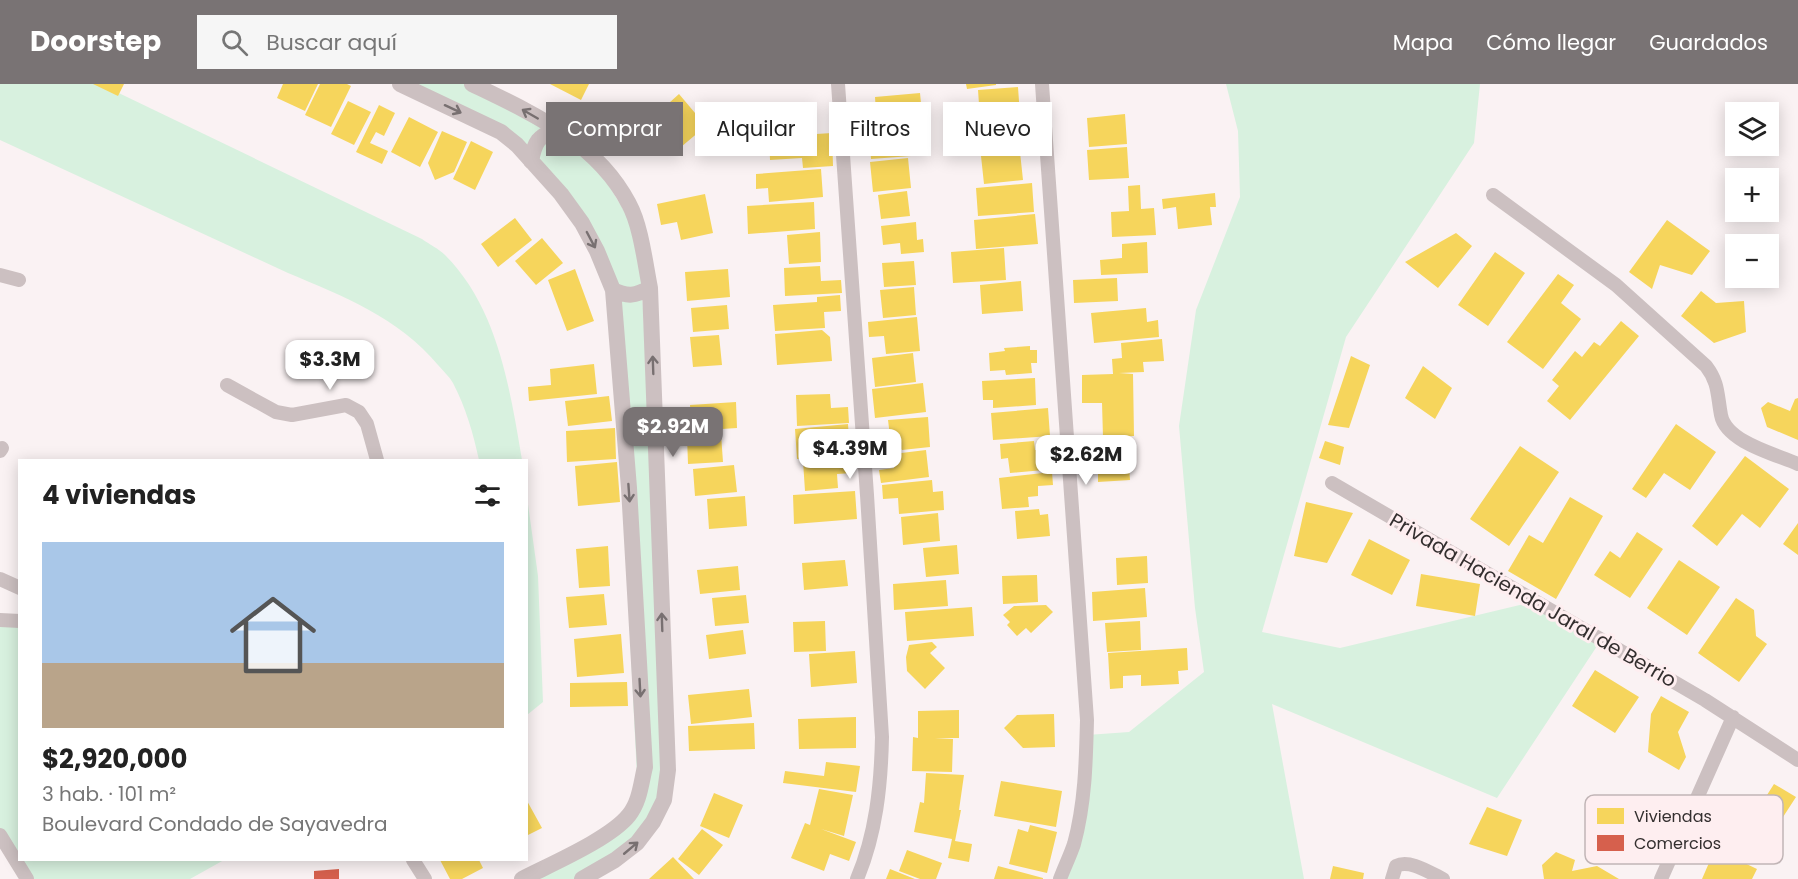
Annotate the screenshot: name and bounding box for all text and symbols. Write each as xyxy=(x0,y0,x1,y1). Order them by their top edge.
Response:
search box xyxy=(197,15,617,69)
text: Doorstep xyxy=(30,22,161,61)
icon: search xyxy=(218,26,251,59)
text: Buscar aquí xyxy=(266,27,397,58)
text: Mapa xyxy=(1393,28,1453,57)
text: Cómo llegar xyxy=(1486,28,1616,57)
text: Guardados xyxy=(1649,28,1768,57)
chip: Comprar xyxy=(546,102,683,156)
chip: Alquilar xyxy=(695,102,817,156)
chip: Filtros xyxy=(829,102,931,156)
chip: Nuevo xyxy=(943,102,1052,156)
map controls xyxy=(1725,102,1779,288)
button: layers xyxy=(1725,102,1779,156)
one-way arrow xyxy=(444,104,462,116)
one-way arrow xyxy=(522,108,539,120)
button: + xyxy=(1725,168,1779,222)
one-way arrow xyxy=(585,231,597,248)
button: − xyxy=(1725,234,1779,288)
pin: $3.3M xyxy=(288,340,372,391)
text: $3.3M xyxy=(299,345,361,373)
one-way arrow xyxy=(647,355,658,375)
pin: $2.92M xyxy=(624,407,722,458)
text: $2.92M xyxy=(637,412,709,440)
pin: $4.39M xyxy=(801,429,899,480)
text: $4.39M xyxy=(812,434,888,462)
pin: $2.62M xyxy=(1037,435,1135,486)
text: $2.62M xyxy=(1050,440,1122,468)
text: 4 viviendas xyxy=(42,477,196,513)
icon: filters xyxy=(471,479,504,512)
one-way arrow xyxy=(624,482,635,502)
street label: Privada Hacienda Jaral de Berrio xyxy=(1384,506,1682,694)
icon: home xyxy=(219,581,327,689)
one-way arrow xyxy=(656,613,668,633)
one-way arrow xyxy=(635,677,646,697)
text: $2,920,000 xyxy=(42,741,188,777)
text: 3 hab. · 101 m² xyxy=(42,780,176,808)
legend xyxy=(1585,795,1783,864)
text: Viviendas xyxy=(1634,805,1712,828)
text: Boulevard Condado de Sayavedra xyxy=(42,810,387,838)
text: Comercios xyxy=(1634,832,1721,855)
one-way arrow xyxy=(623,841,639,854)

